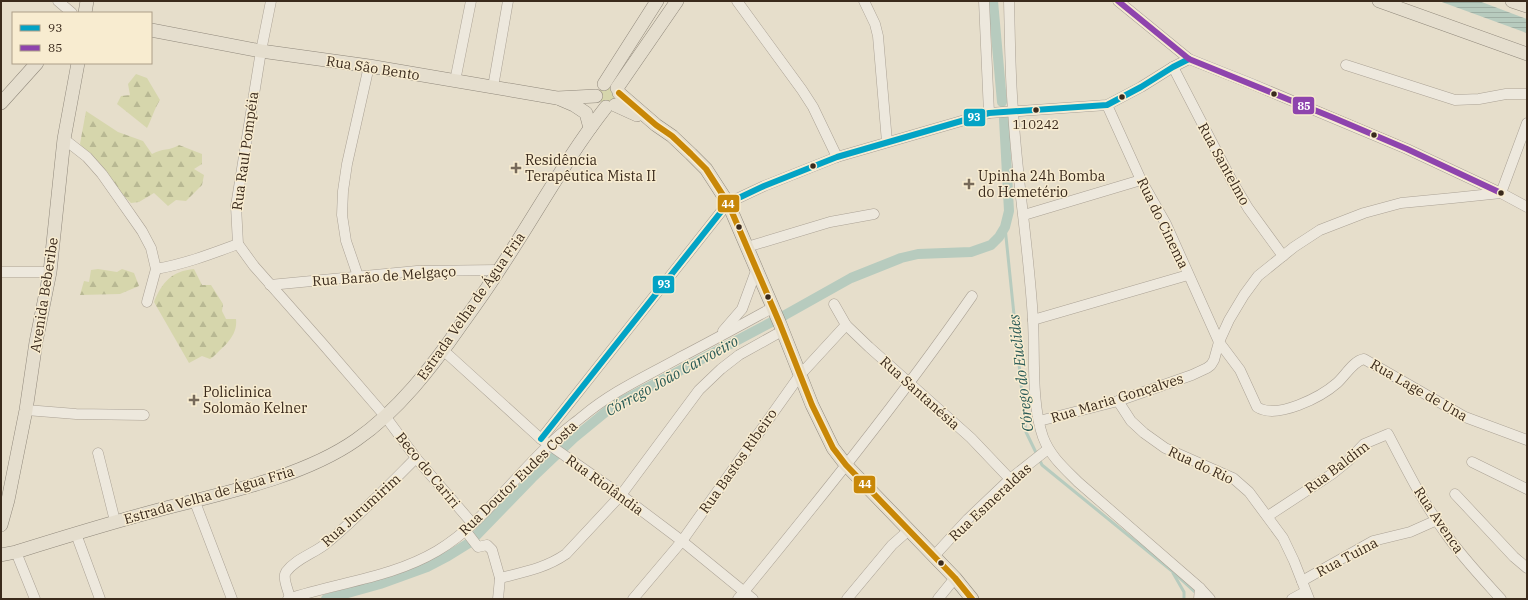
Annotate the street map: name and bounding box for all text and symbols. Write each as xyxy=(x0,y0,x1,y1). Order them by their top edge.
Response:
legend xyxy=(12,12,152,64)
text: 93 xyxy=(48,20,62,35)
text: 85 xyxy=(48,40,62,55)
street label: Rua São Bento xyxy=(325,52,421,84)
unlabelled marker xyxy=(1269,89,1279,99)
street label: Rua Raul Pompéia xyxy=(228,90,262,212)
unlabelled marker xyxy=(1117,92,1127,102)
line badge: 85 xyxy=(1292,96,1315,115)
text: 85 xyxy=(1297,99,1311,113)
marker: 110242 xyxy=(1031,105,1041,115)
line badge: 93 xyxy=(963,108,986,127)
text: 93 xyxy=(967,110,981,124)
place label: 110242 xyxy=(1013,116,1059,133)
street label: Rua Santelmo xyxy=(1194,120,1254,209)
unlabelled marker xyxy=(1369,130,1379,140)
place label: Residência Terapêutica Mista II xyxy=(525,151,656,185)
unlabelled marker xyxy=(808,161,818,171)
marker: Residência Terapêutica Mista II xyxy=(510,162,522,174)
place label: Upinha 24h Bomba do Hemetério xyxy=(978,167,1106,201)
street label: Rua do Cinema xyxy=(1133,174,1193,272)
marker: Upinha 24h Bomba do Hemetério xyxy=(963,178,975,190)
unlabelled marker xyxy=(1496,188,1506,198)
line badge: 44 xyxy=(717,194,740,213)
text: 44 xyxy=(721,197,735,211)
unlabelled marker xyxy=(734,222,744,232)
street label: Estrada Velha de Água Fria xyxy=(412,228,529,383)
street label: Avenida Beberibe xyxy=(26,236,62,354)
street label: Rua Barão de Melgaço xyxy=(311,262,457,290)
line badge: 93 xyxy=(652,275,675,294)
text: 93 xyxy=(657,277,671,291)
unlabelled marker xyxy=(763,292,773,302)
water label: Córego do Euclides xyxy=(1004,313,1037,433)
water label: Córrego João Carvoeiro xyxy=(602,331,742,420)
street label: Rua Santanésia xyxy=(876,352,964,434)
street label: Rua Lage de Una xyxy=(1367,355,1471,425)
street label: Rua Maria Gonçalves xyxy=(1048,369,1186,427)
place label: Policlinica Solomão Kelner xyxy=(203,383,308,417)
marker: Policlinica Solomão Kelner xyxy=(188,394,200,406)
street label: Rua Bastos Ribeiro xyxy=(695,405,781,517)
street label: Rua Doutor Eudes Costa xyxy=(455,417,581,539)
street label: Beco do Cariri xyxy=(392,428,464,512)
street label: Rua Baldim xyxy=(1301,437,1373,497)
street label: Rua do Rio xyxy=(1165,442,1237,488)
street label: Rua Riolândia xyxy=(563,451,648,520)
street label: Rua Esmeraldas xyxy=(945,459,1035,545)
street label: Estrada Velha de Água Fria xyxy=(121,461,297,528)
street label: Rua Jurumirim xyxy=(318,470,404,550)
line badge: 44 xyxy=(853,475,876,494)
text: 44 xyxy=(858,477,872,491)
street label: Rua Avenca xyxy=(1410,483,1468,557)
street label: Rua Tuina xyxy=(1313,533,1381,581)
unlabelled marker xyxy=(936,558,946,568)

